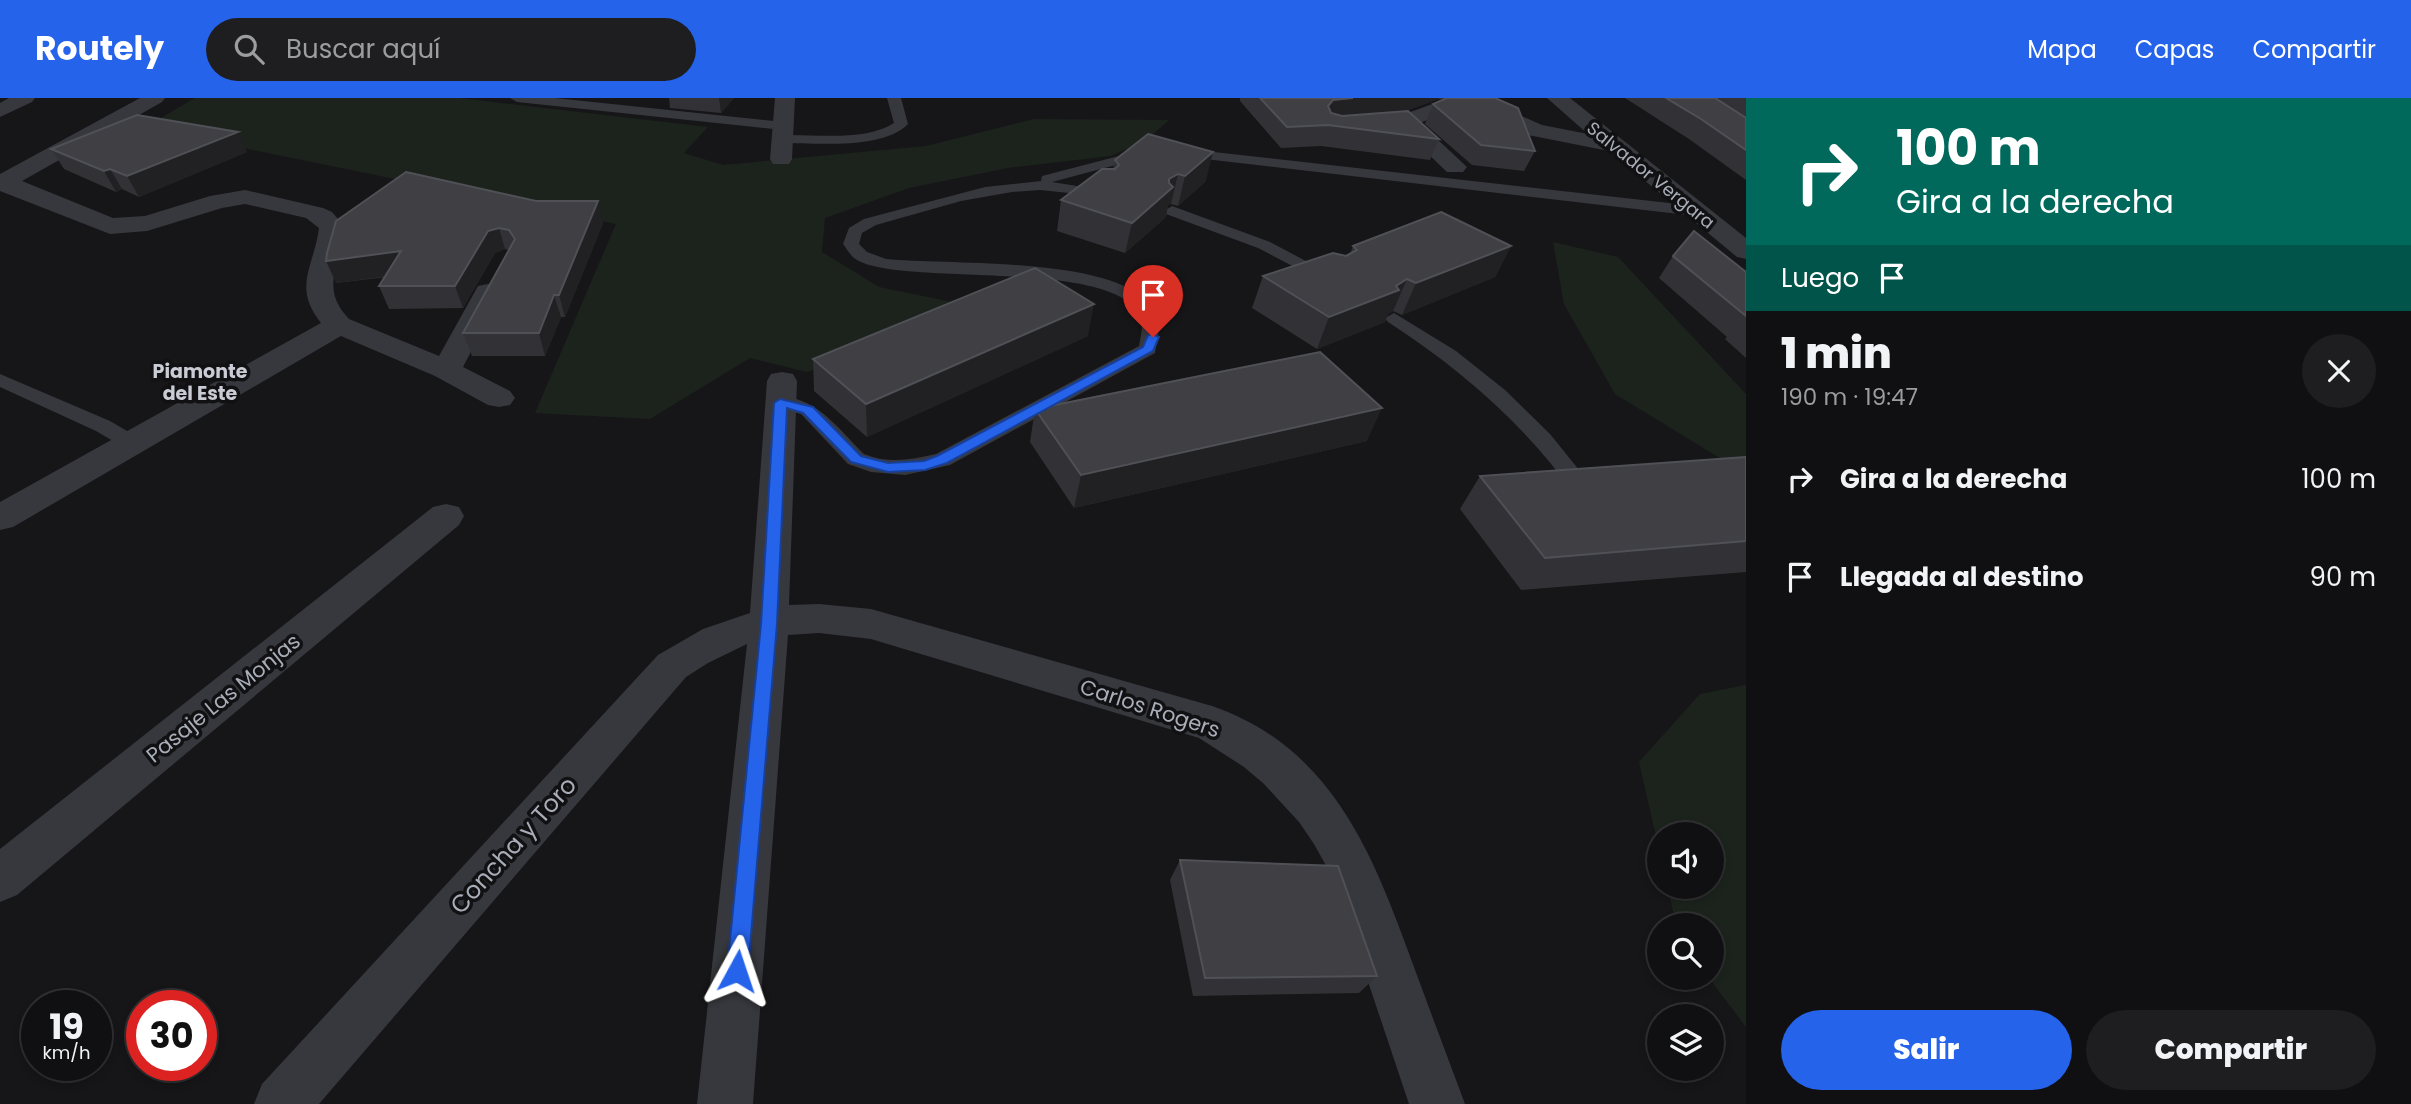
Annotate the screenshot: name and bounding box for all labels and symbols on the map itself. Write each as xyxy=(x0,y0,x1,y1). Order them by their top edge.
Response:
street label: Salvador Vergara xyxy=(1582,116,1720,234)
pin xyxy=(1123,265,1183,337)
district label: Piamonte del Este xyxy=(153,358,248,407)
street label: Pasaje Las Monjas xyxy=(140,627,306,769)
street label: Carlos Rogers xyxy=(1076,672,1224,744)
street label: Concha y Toro xyxy=(442,769,584,921)
position arrow xyxy=(700,934,774,1008)
speed limit sign: 30 xyxy=(126,990,217,1081)

